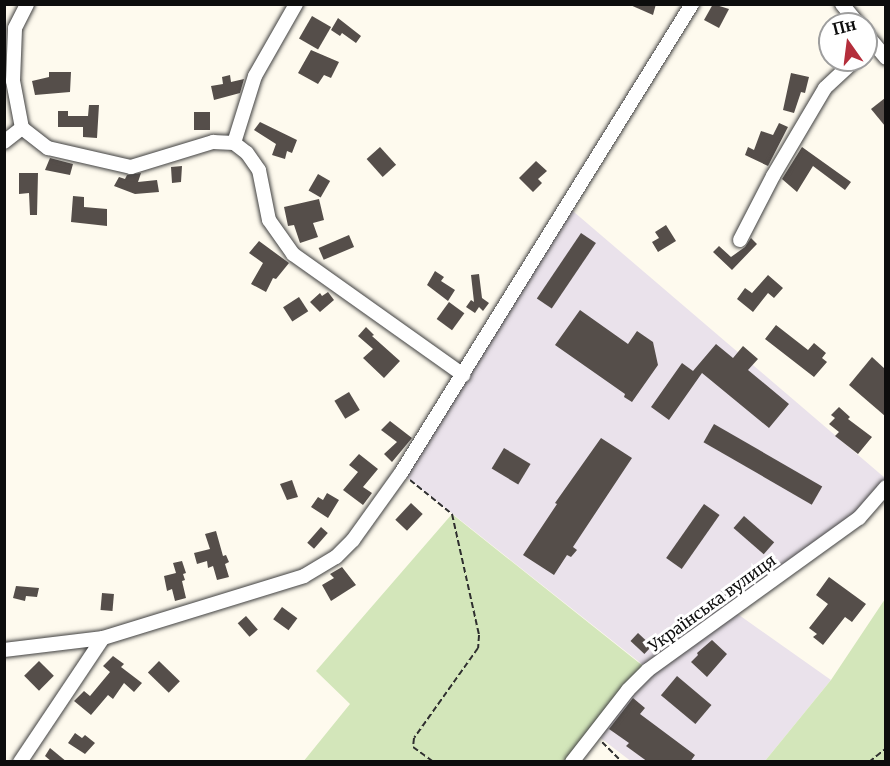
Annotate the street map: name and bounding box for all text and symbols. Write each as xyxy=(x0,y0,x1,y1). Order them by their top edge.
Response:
north arrow xyxy=(818,12,878,72)
text: Пн xyxy=(830,14,858,39)
street label: Українська вулиця xyxy=(645,550,779,656)

